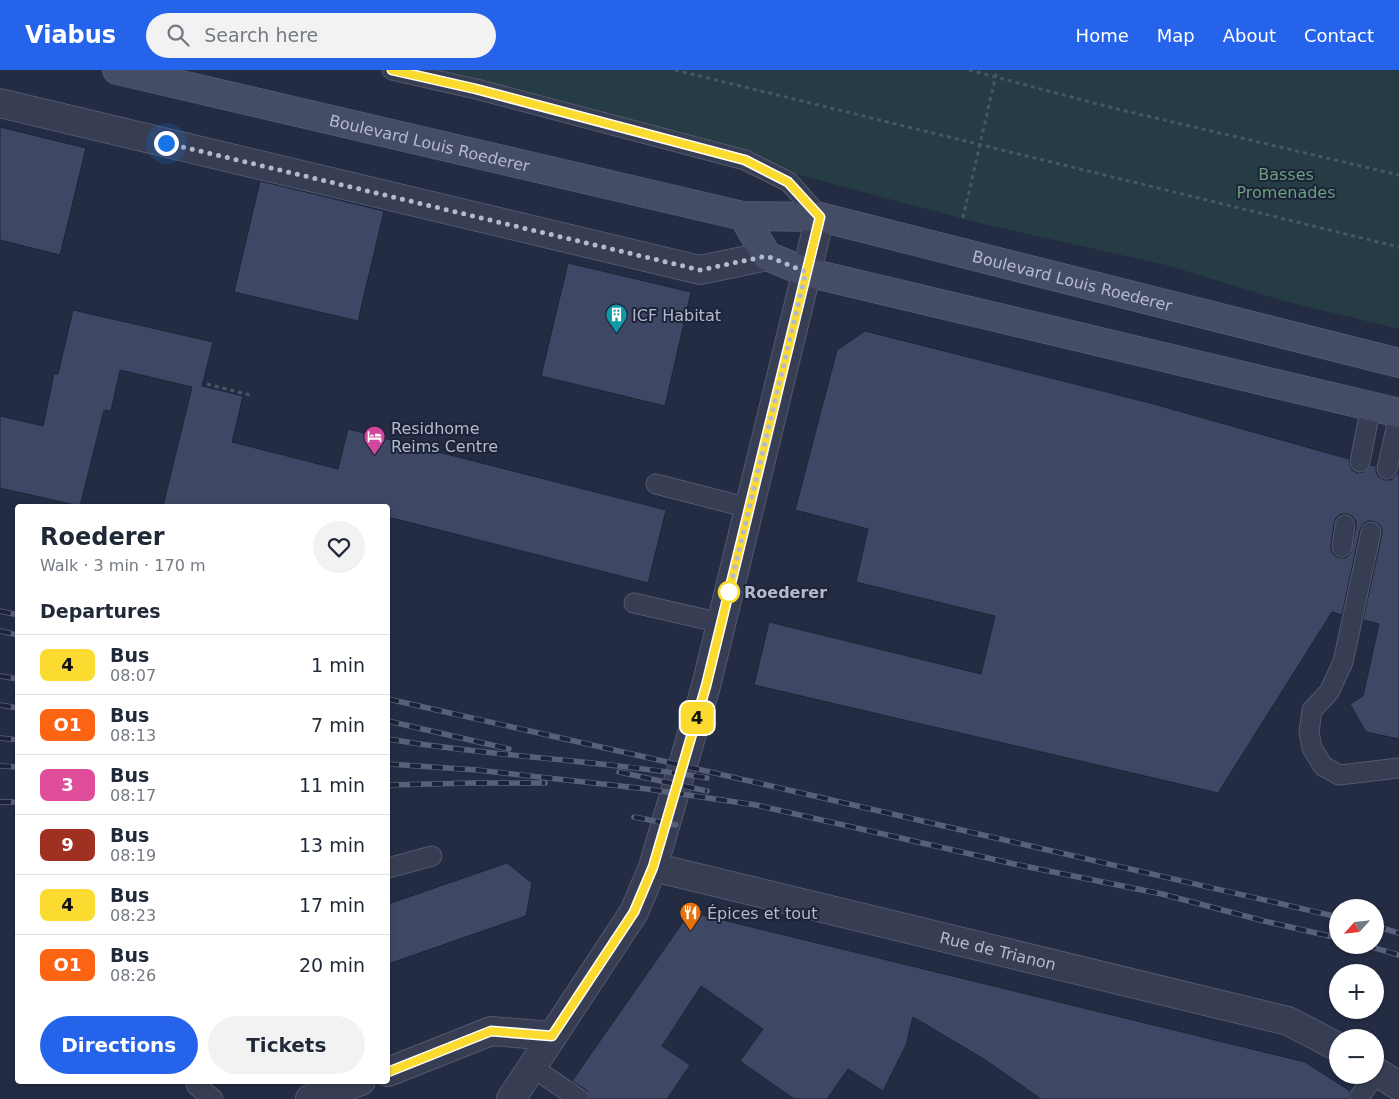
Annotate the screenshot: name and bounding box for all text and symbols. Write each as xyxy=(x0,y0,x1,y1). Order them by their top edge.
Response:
search box xyxy=(146,13,496,58)
text: Viabus xyxy=(25,21,116,49)
icon: search xyxy=(164,21,192,49)
text: Search here xyxy=(204,24,318,46)
text: Home xyxy=(1076,25,1129,46)
text: Map xyxy=(1157,25,1195,46)
text: About xyxy=(1223,25,1276,46)
text: Contact xyxy=(1304,25,1374,46)
street label: Boulevard Louis Roederer xyxy=(328,110,532,176)
your location xyxy=(154,131,179,156)
park label: Basses Promenades xyxy=(1236,165,1336,202)
street label: Boulevard Louis Roederer xyxy=(970,246,1175,315)
building icon: ICF Habitat xyxy=(604,303,628,334)
place label: ICF Habitat xyxy=(632,306,721,325)
place label: Residhome Reims Centre xyxy=(391,419,498,456)
hotel icon: Residhome Reims Centre xyxy=(363,425,387,456)
button: heart xyxy=(313,521,365,573)
text: Roederer xyxy=(40,523,165,551)
text: Walk · 3 min · 170 m xyxy=(40,556,205,575)
marker: Roederer xyxy=(718,581,740,603)
place label: Roederer xyxy=(744,583,827,602)
text: Departures xyxy=(40,600,161,622)
text: Bus xyxy=(110,644,149,666)
text: 4 xyxy=(61,654,74,675)
text: 1 min xyxy=(311,654,365,676)
text: 08:07 xyxy=(110,666,156,685)
line badge: 4 xyxy=(681,702,713,734)
text: Bus xyxy=(110,704,149,726)
text: 4 xyxy=(691,707,703,728)
text: O1 xyxy=(54,714,81,735)
text: 7 min xyxy=(311,714,365,736)
text: 08:13 xyxy=(110,726,156,745)
text: Bus xyxy=(110,764,149,786)
text: 3 xyxy=(61,774,74,795)
text: 11 min xyxy=(299,774,365,796)
text: 08:17 xyxy=(110,786,156,805)
text: Bus xyxy=(110,824,149,846)
text: 9 xyxy=(61,834,74,855)
text: 13 min xyxy=(299,834,365,856)
text: 08:19 xyxy=(110,846,156,865)
text: Bus xyxy=(110,884,149,906)
text: 4 xyxy=(61,894,74,915)
text: 17 min xyxy=(299,894,365,916)
north arrow xyxy=(1329,899,1384,954)
map controls xyxy=(1329,899,1384,1084)
restaurant icon: Épices et tout xyxy=(679,901,703,932)
place label: Épices et tout xyxy=(707,904,817,923)
text: 08:23 xyxy=(110,906,156,925)
street label: Rue de Trianon xyxy=(938,927,1058,974)
text: Bus xyxy=(110,944,149,966)
text: O1 xyxy=(54,954,81,975)
text: 20 min xyxy=(299,954,365,976)
button: + xyxy=(1329,964,1384,1019)
text: 08:26 xyxy=(110,966,156,985)
button: Directions xyxy=(40,1016,198,1074)
button: Tickets xyxy=(208,1016,365,1074)
button: − xyxy=(1329,1029,1384,1084)

